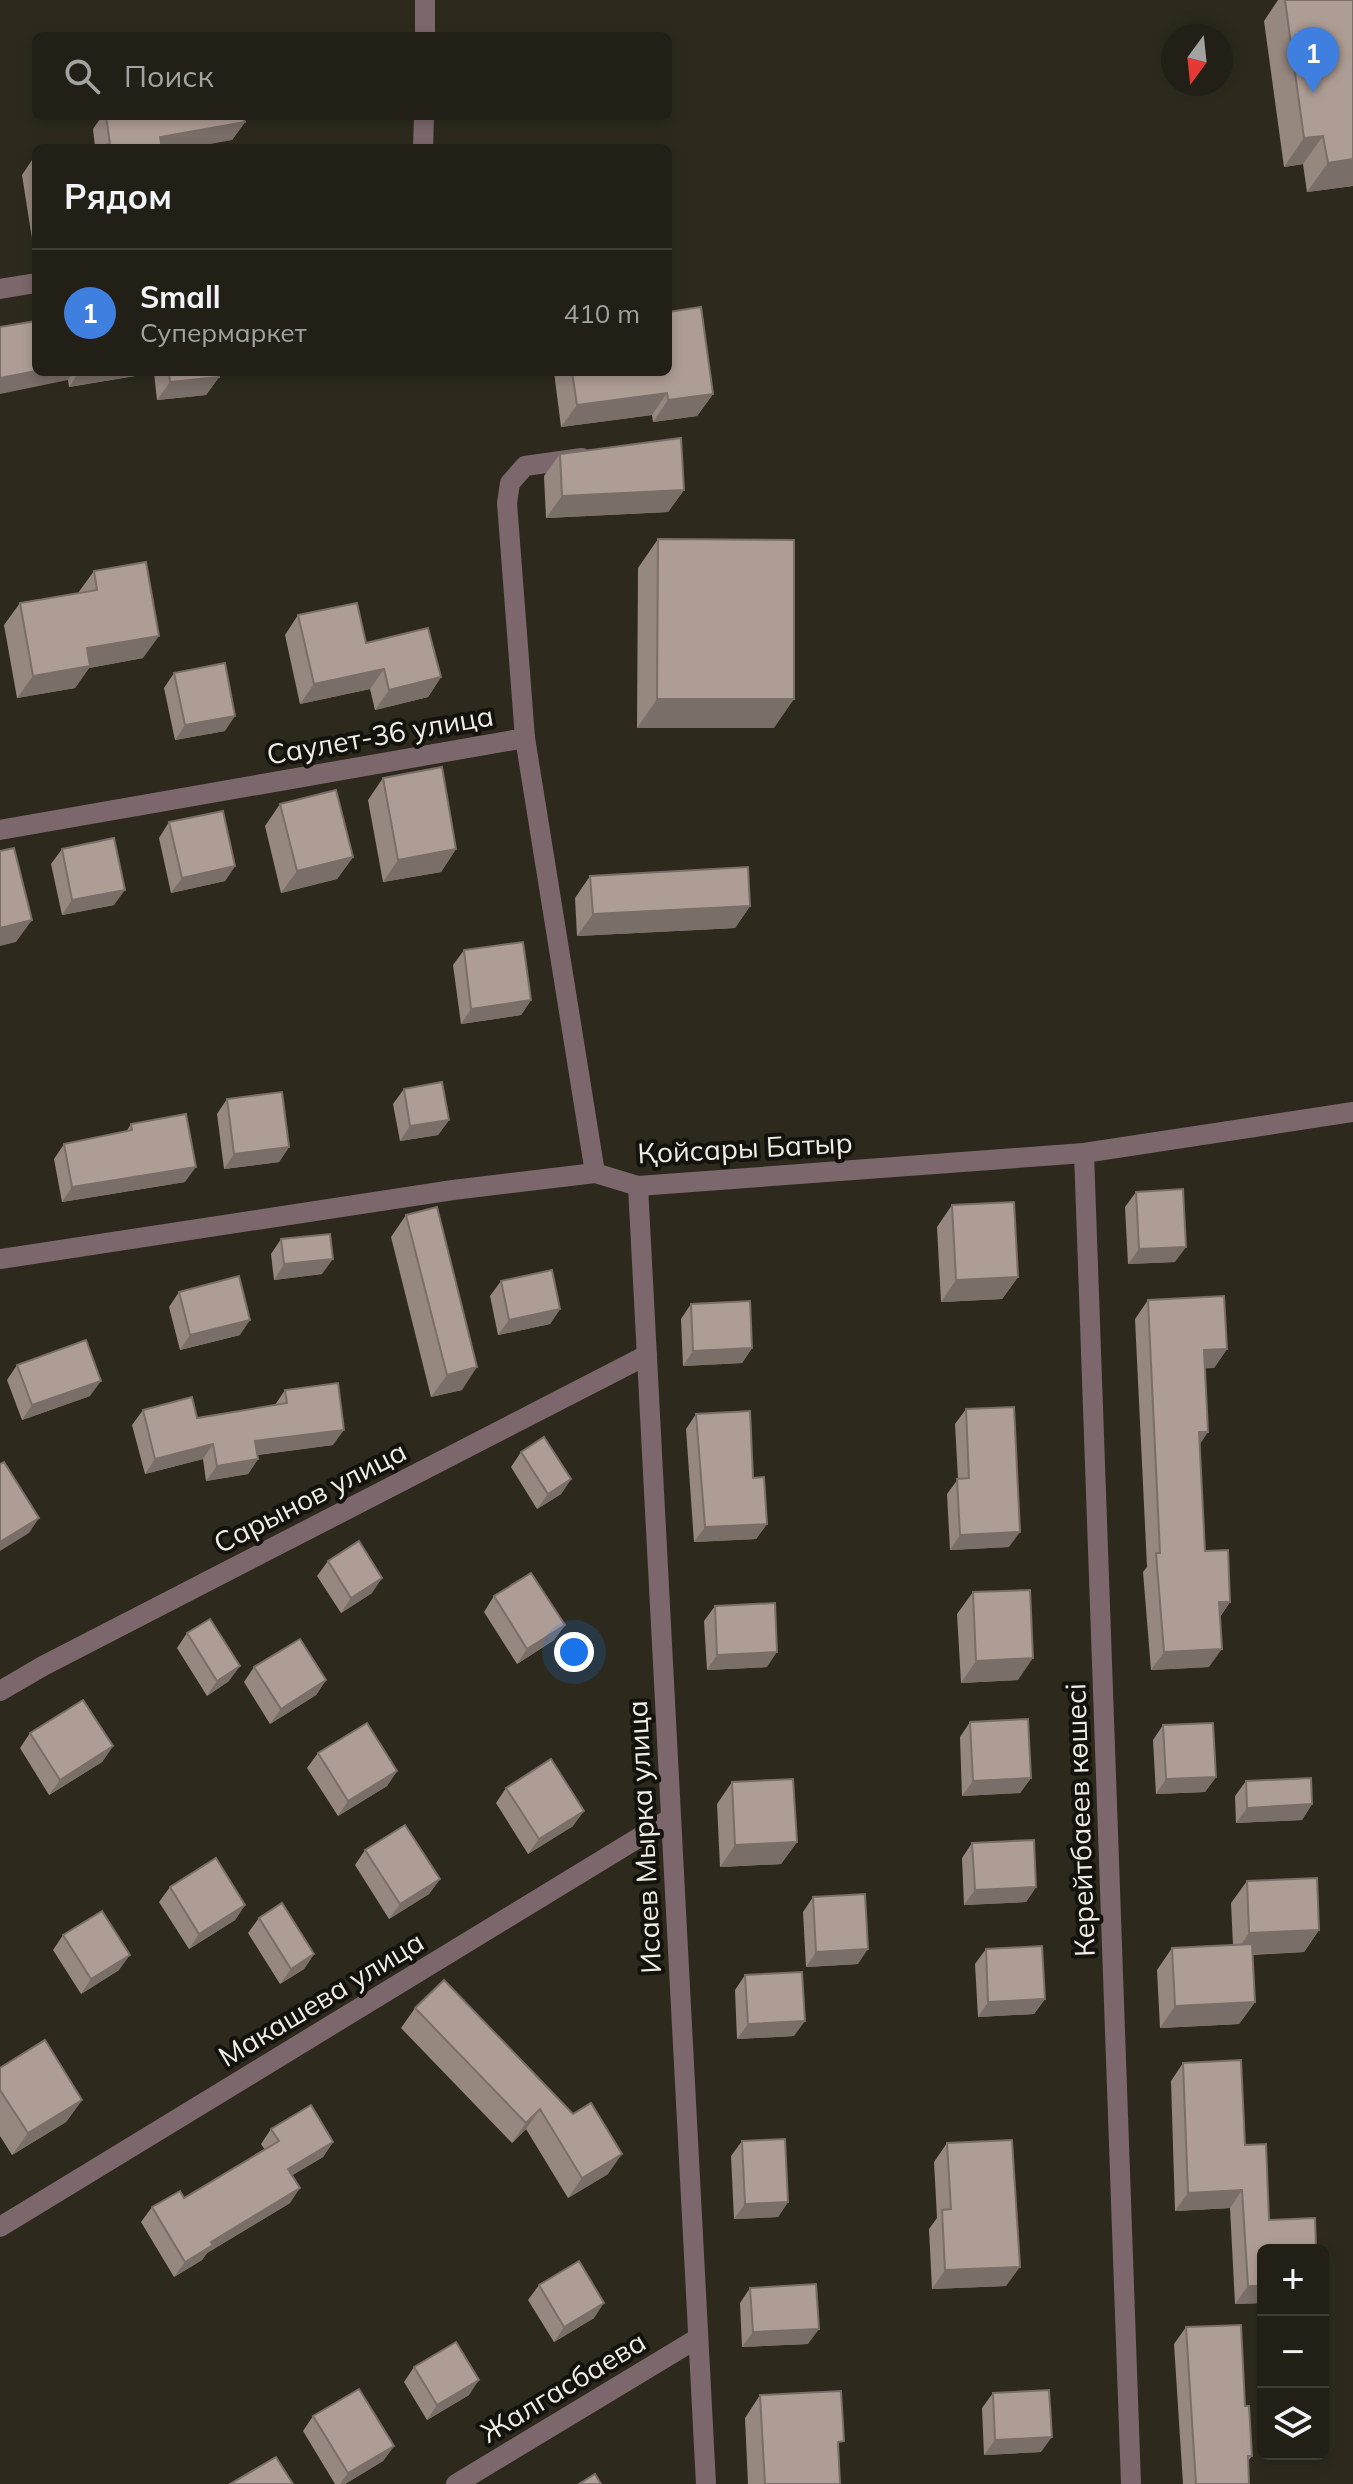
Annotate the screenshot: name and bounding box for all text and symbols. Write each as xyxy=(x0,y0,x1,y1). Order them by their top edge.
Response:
north arrow xyxy=(1161,24,1233,96)
pin: 1 xyxy=(1287,27,1339,93)
search box xyxy=(32,32,672,120)
icon: search xyxy=(60,54,104,98)
text: Поиск xyxy=(124,57,214,95)
text: Рядом xyxy=(64,175,172,218)
text: Small xyxy=(140,278,221,316)
text: 1 xyxy=(82,297,98,330)
text: 410 m xyxy=(564,297,640,330)
text: Супермаркет xyxy=(140,316,307,349)
street label: Саулет-36 улица xyxy=(264,697,496,772)
street label: Қойсары Батыр xyxy=(637,1124,853,1171)
street label: Сарынов улица xyxy=(208,1433,412,1560)
your location xyxy=(554,1632,594,1672)
street label: Керейтбаеев көшесі xyxy=(1057,1683,1102,1957)
street label: Исаев Мырка улица xyxy=(619,1700,668,1975)
street label: Макашева улица xyxy=(212,1924,430,2074)
map controls xyxy=(1257,2244,1329,2460)
button: + xyxy=(1257,2244,1329,2316)
button: − xyxy=(1257,2316,1329,2388)
street label: Жалгасбаева xyxy=(474,2323,652,2450)
button: layers xyxy=(1257,2388,1329,2460)

